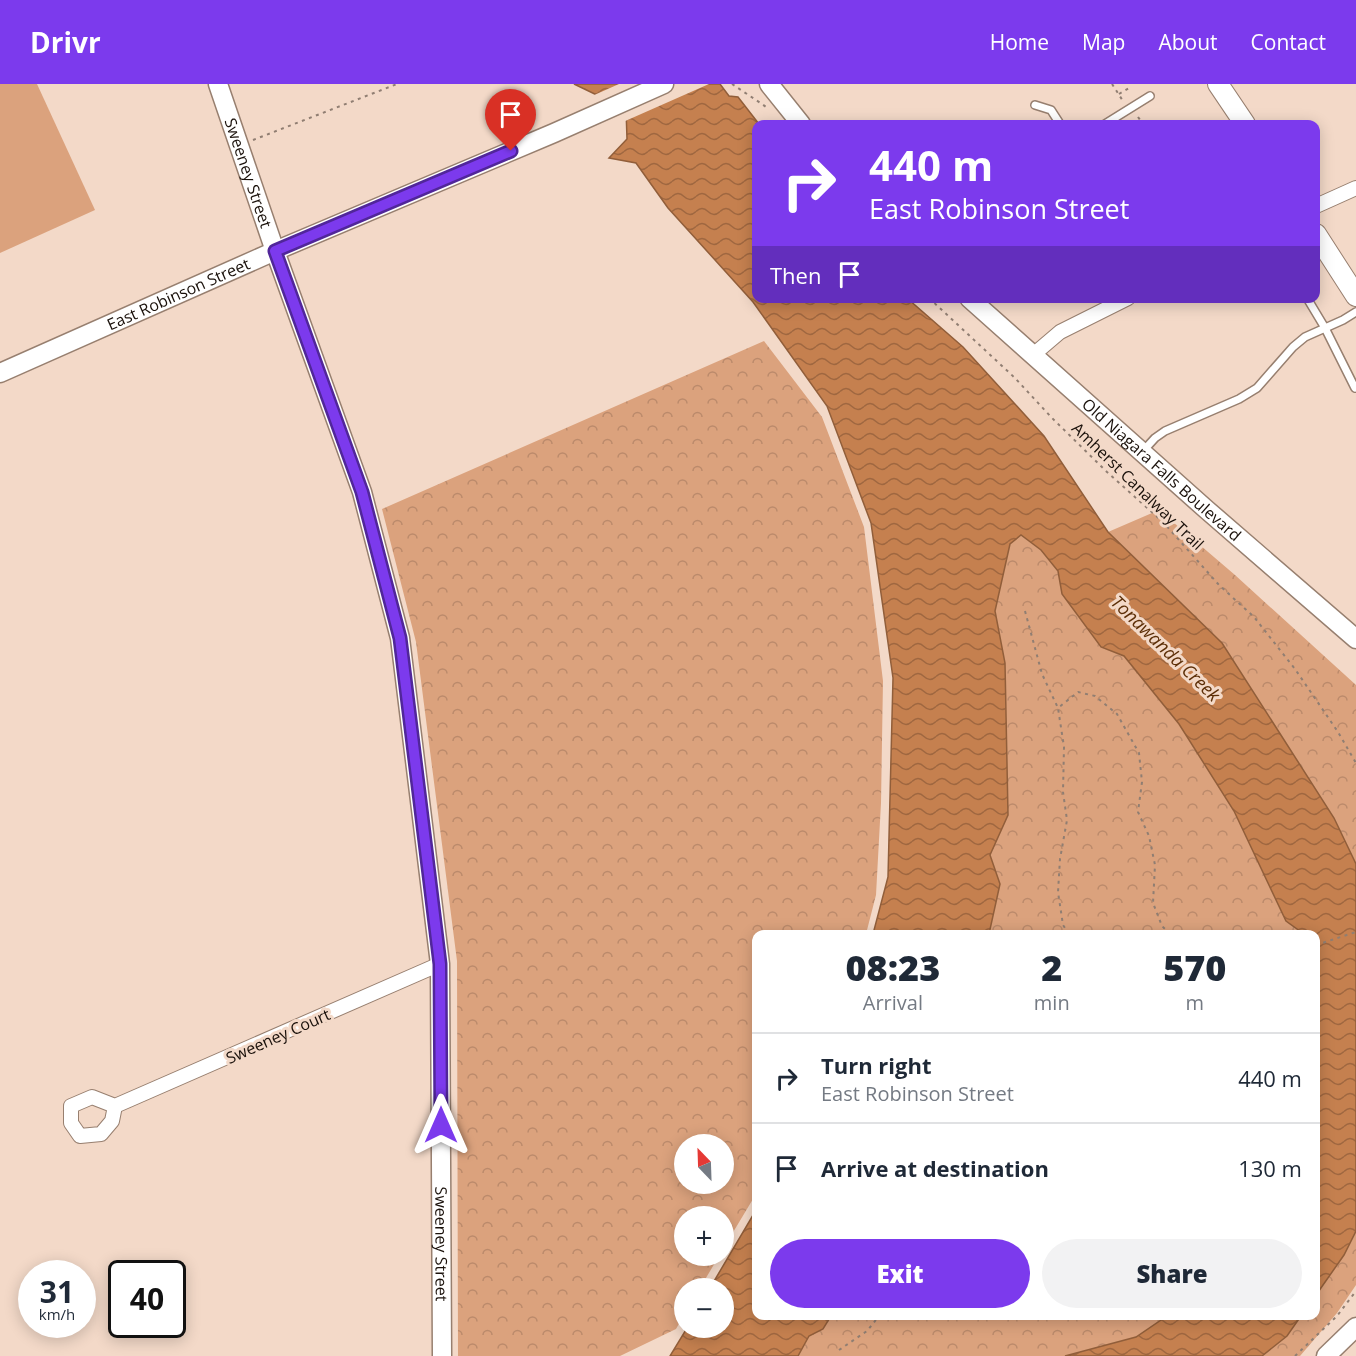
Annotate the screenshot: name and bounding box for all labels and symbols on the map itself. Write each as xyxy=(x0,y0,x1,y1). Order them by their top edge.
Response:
pin xyxy=(485,89,536,151)
street label: Sweeney Street xyxy=(219,115,277,231)
street label: East Robinson Street xyxy=(103,252,254,335)
street label: Old Niagara Falls Boulevard xyxy=(1078,393,1246,546)
street label: Amherst Canalway Trail xyxy=(1067,417,1209,555)
water label: Tonawanda Creek xyxy=(1106,590,1227,707)
street label: Sweeney Court xyxy=(222,1003,334,1069)
position arrow xyxy=(409,1093,473,1157)
north arrow xyxy=(674,1134,734,1194)
street label: Sweeney Street xyxy=(430,1187,453,1302)
speed limit sign: 40 xyxy=(108,1260,186,1338)

